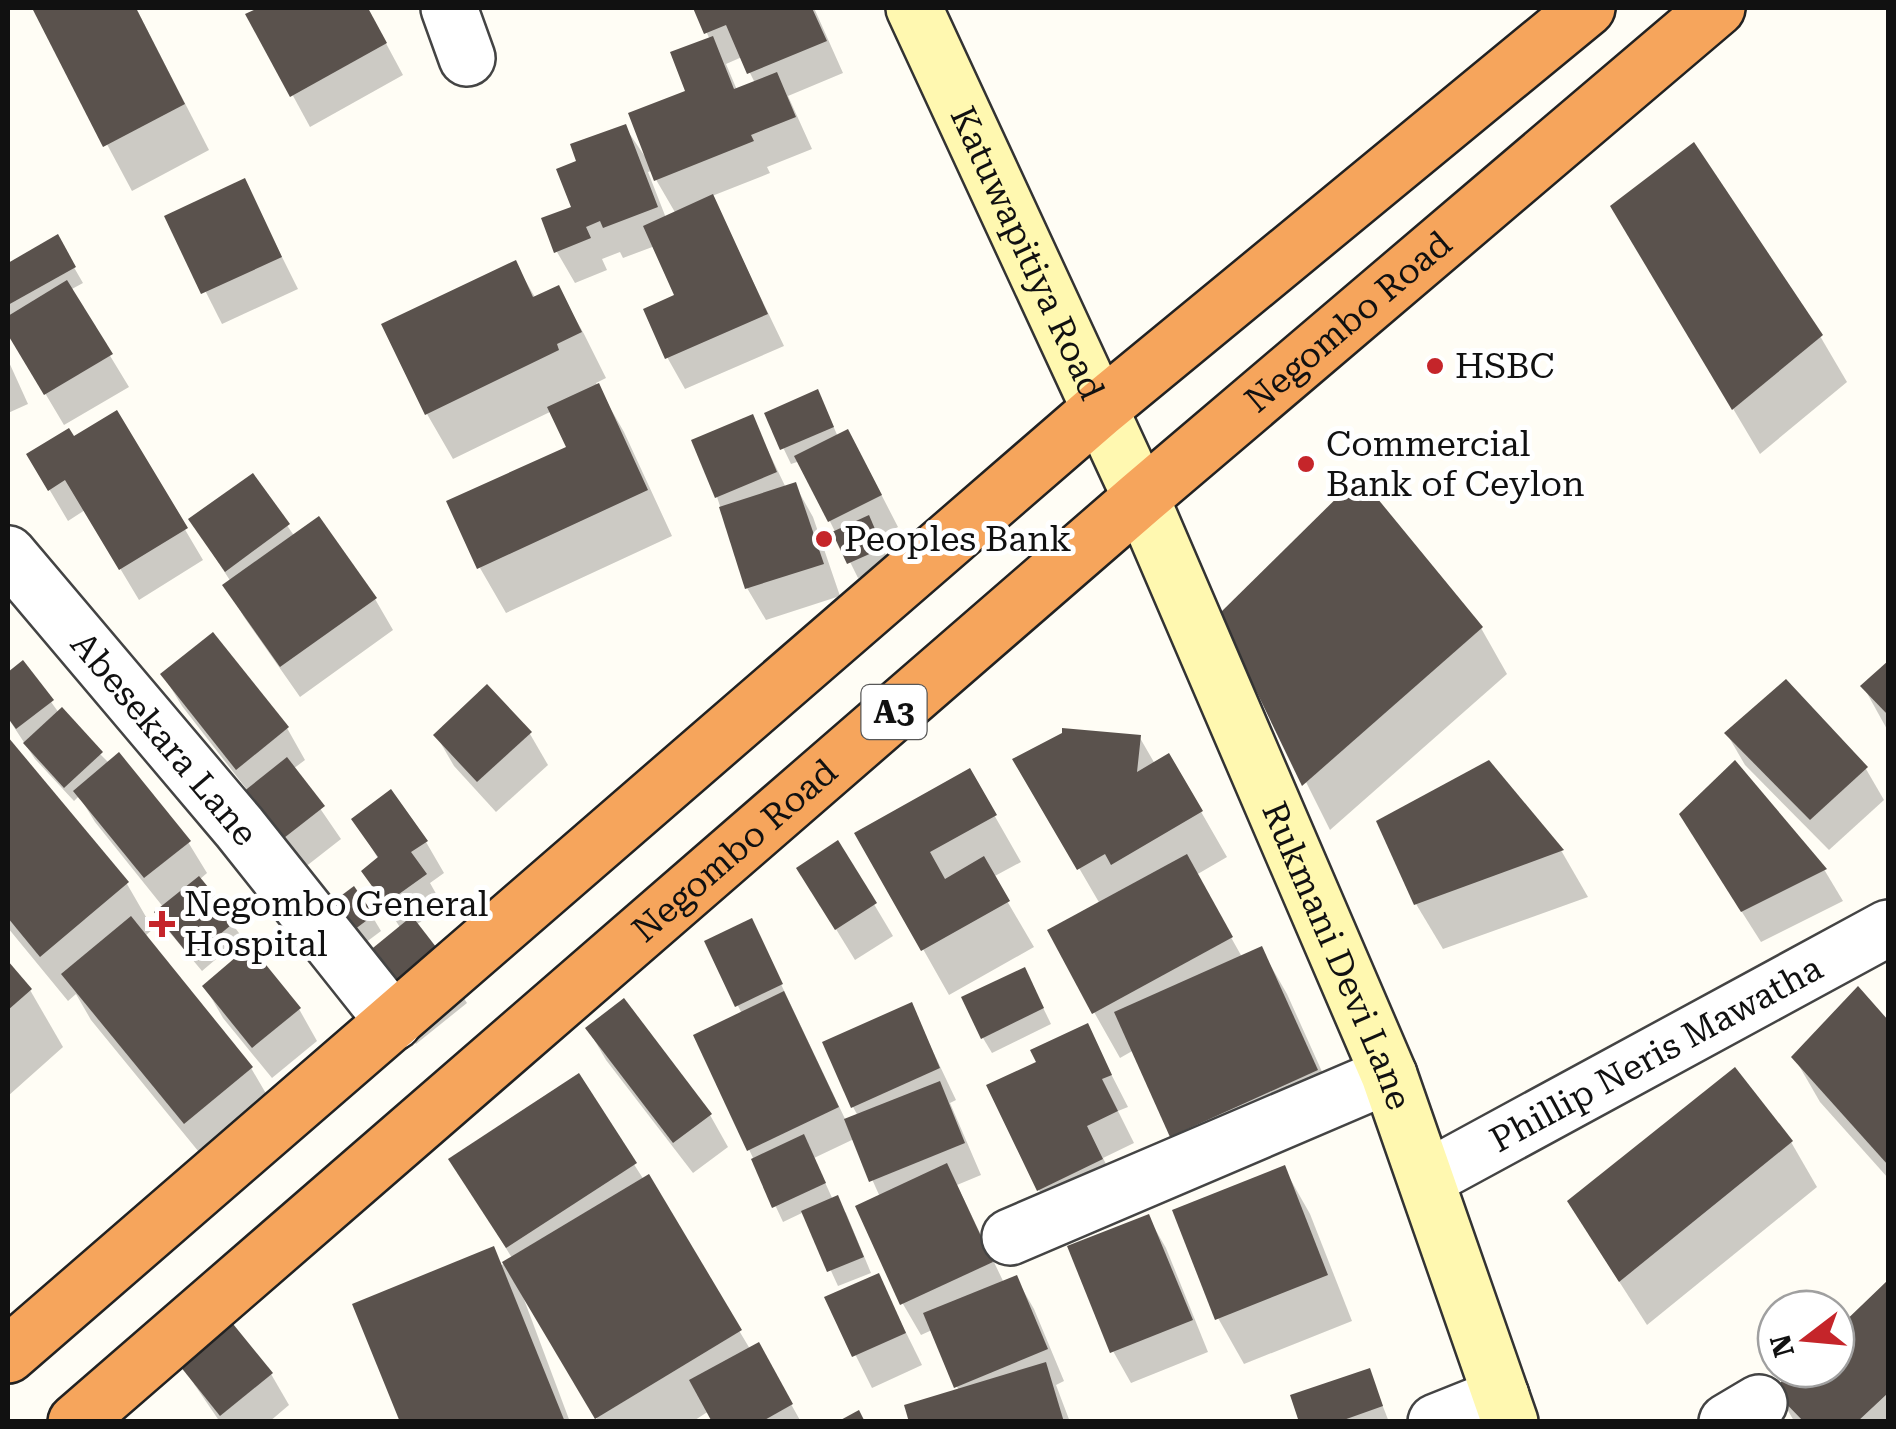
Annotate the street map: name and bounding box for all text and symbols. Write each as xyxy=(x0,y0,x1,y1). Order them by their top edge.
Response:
street label: Katuwapitiya Road xyxy=(942,100,1113,406)
street label: Negombo Road xyxy=(1237,223,1460,421)
place label: HSBC xyxy=(1455,346,1554,387)
marker: HSBC xyxy=(1424,355,1446,377)
place label: Commercial Bank of Ceylon xyxy=(1326,424,1585,505)
marker: Commercial Bank of Ceylon xyxy=(1295,453,1317,475)
place label: Peoples Bank xyxy=(844,519,1071,560)
marker: Peoples Bank xyxy=(813,528,835,550)
street label: Abesekara Lane xyxy=(63,624,266,854)
road number: A3 xyxy=(862,685,926,739)
street label: Negombo Road xyxy=(624,751,845,950)
street label: Rukmani Devi Lane xyxy=(1254,796,1420,1115)
place label: Negombo General Hospital xyxy=(184,884,488,965)
marker: Negombo General Hospital xyxy=(149,911,175,937)
street label: Phillip Neris Mawatha xyxy=(1483,947,1829,1161)
north arrow xyxy=(1756,1289,1856,1389)
text: N xyxy=(1764,1331,1801,1361)

